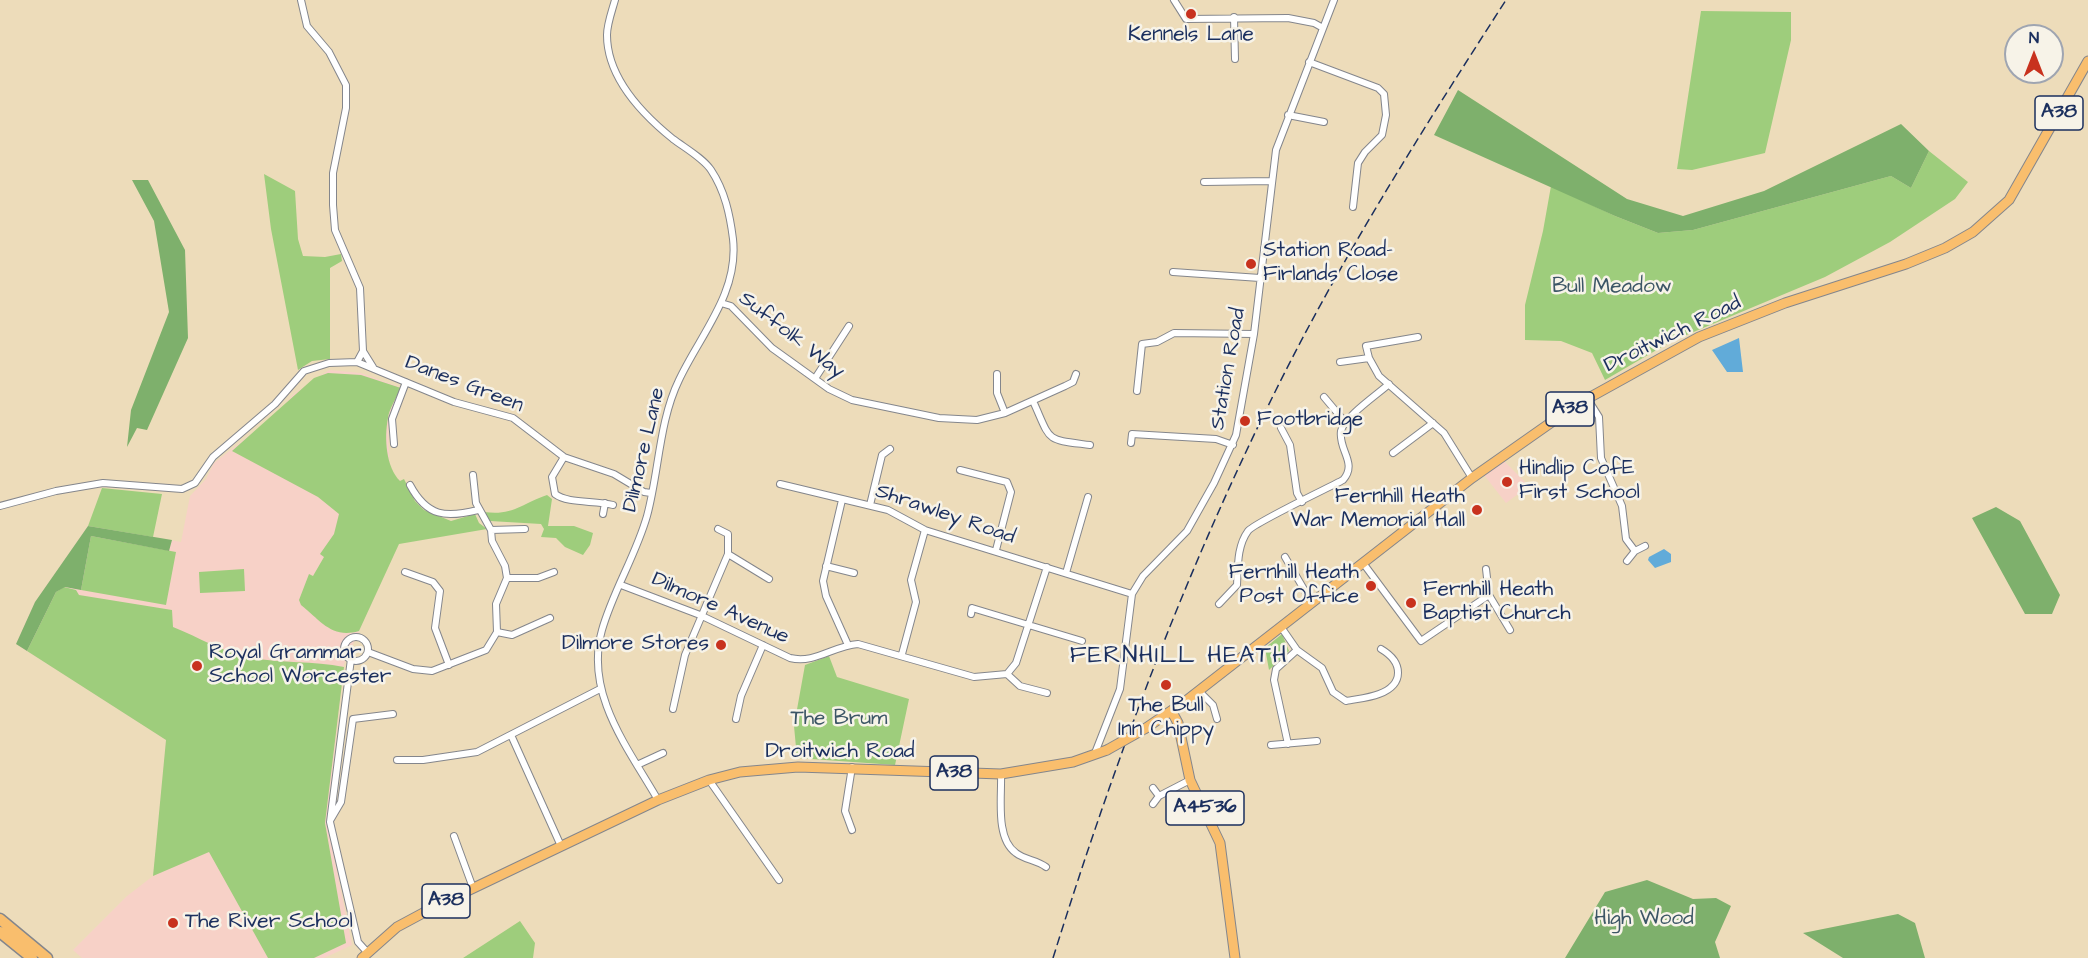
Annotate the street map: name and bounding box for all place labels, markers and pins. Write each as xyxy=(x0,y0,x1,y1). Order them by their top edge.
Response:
marker: Kennels Lane xyxy=(1184,7,1198,21)
place label: Kennels Lane xyxy=(1128,23,1254,49)
place label: Station Road- Firlands Close xyxy=(1263,239,1398,289)
marker: Station Road- Firlands Close xyxy=(1244,257,1258,271)
place label: Footbridge xyxy=(1257,408,1363,434)
marker: Footbridge xyxy=(1238,414,1252,428)
place label: Hindlip CofE First School xyxy=(1519,457,1640,507)
marker: Hindlip CofE First School xyxy=(1500,475,1514,489)
place label: Fernhill Heath War Memorial Hall xyxy=(1291,485,1465,535)
marker: Fernhill Heath War Memorial Hall xyxy=(1470,503,1484,517)
place label: Fernhill Heath Post Office xyxy=(1229,561,1359,611)
place label: Fernhill Heath Baptist Church xyxy=(1423,578,1571,628)
marker: Fernhill Heath Post Office xyxy=(1364,579,1378,593)
marker: Fernhill Heath Baptist Church xyxy=(1404,596,1418,610)
place label: Dilmore Stores xyxy=(562,632,709,658)
marker: Dilmore Stores xyxy=(714,638,728,652)
place label: Royal Grammar School Worcester xyxy=(209,641,391,691)
marker: Royal Grammar School Worcester xyxy=(190,659,204,673)
marker: The Bull Inn Chippy xyxy=(1159,678,1173,692)
place label: The Bull Inn Chippy xyxy=(1118,694,1214,744)
place label: The River School xyxy=(185,910,353,936)
marker: The River School xyxy=(166,916,180,930)

